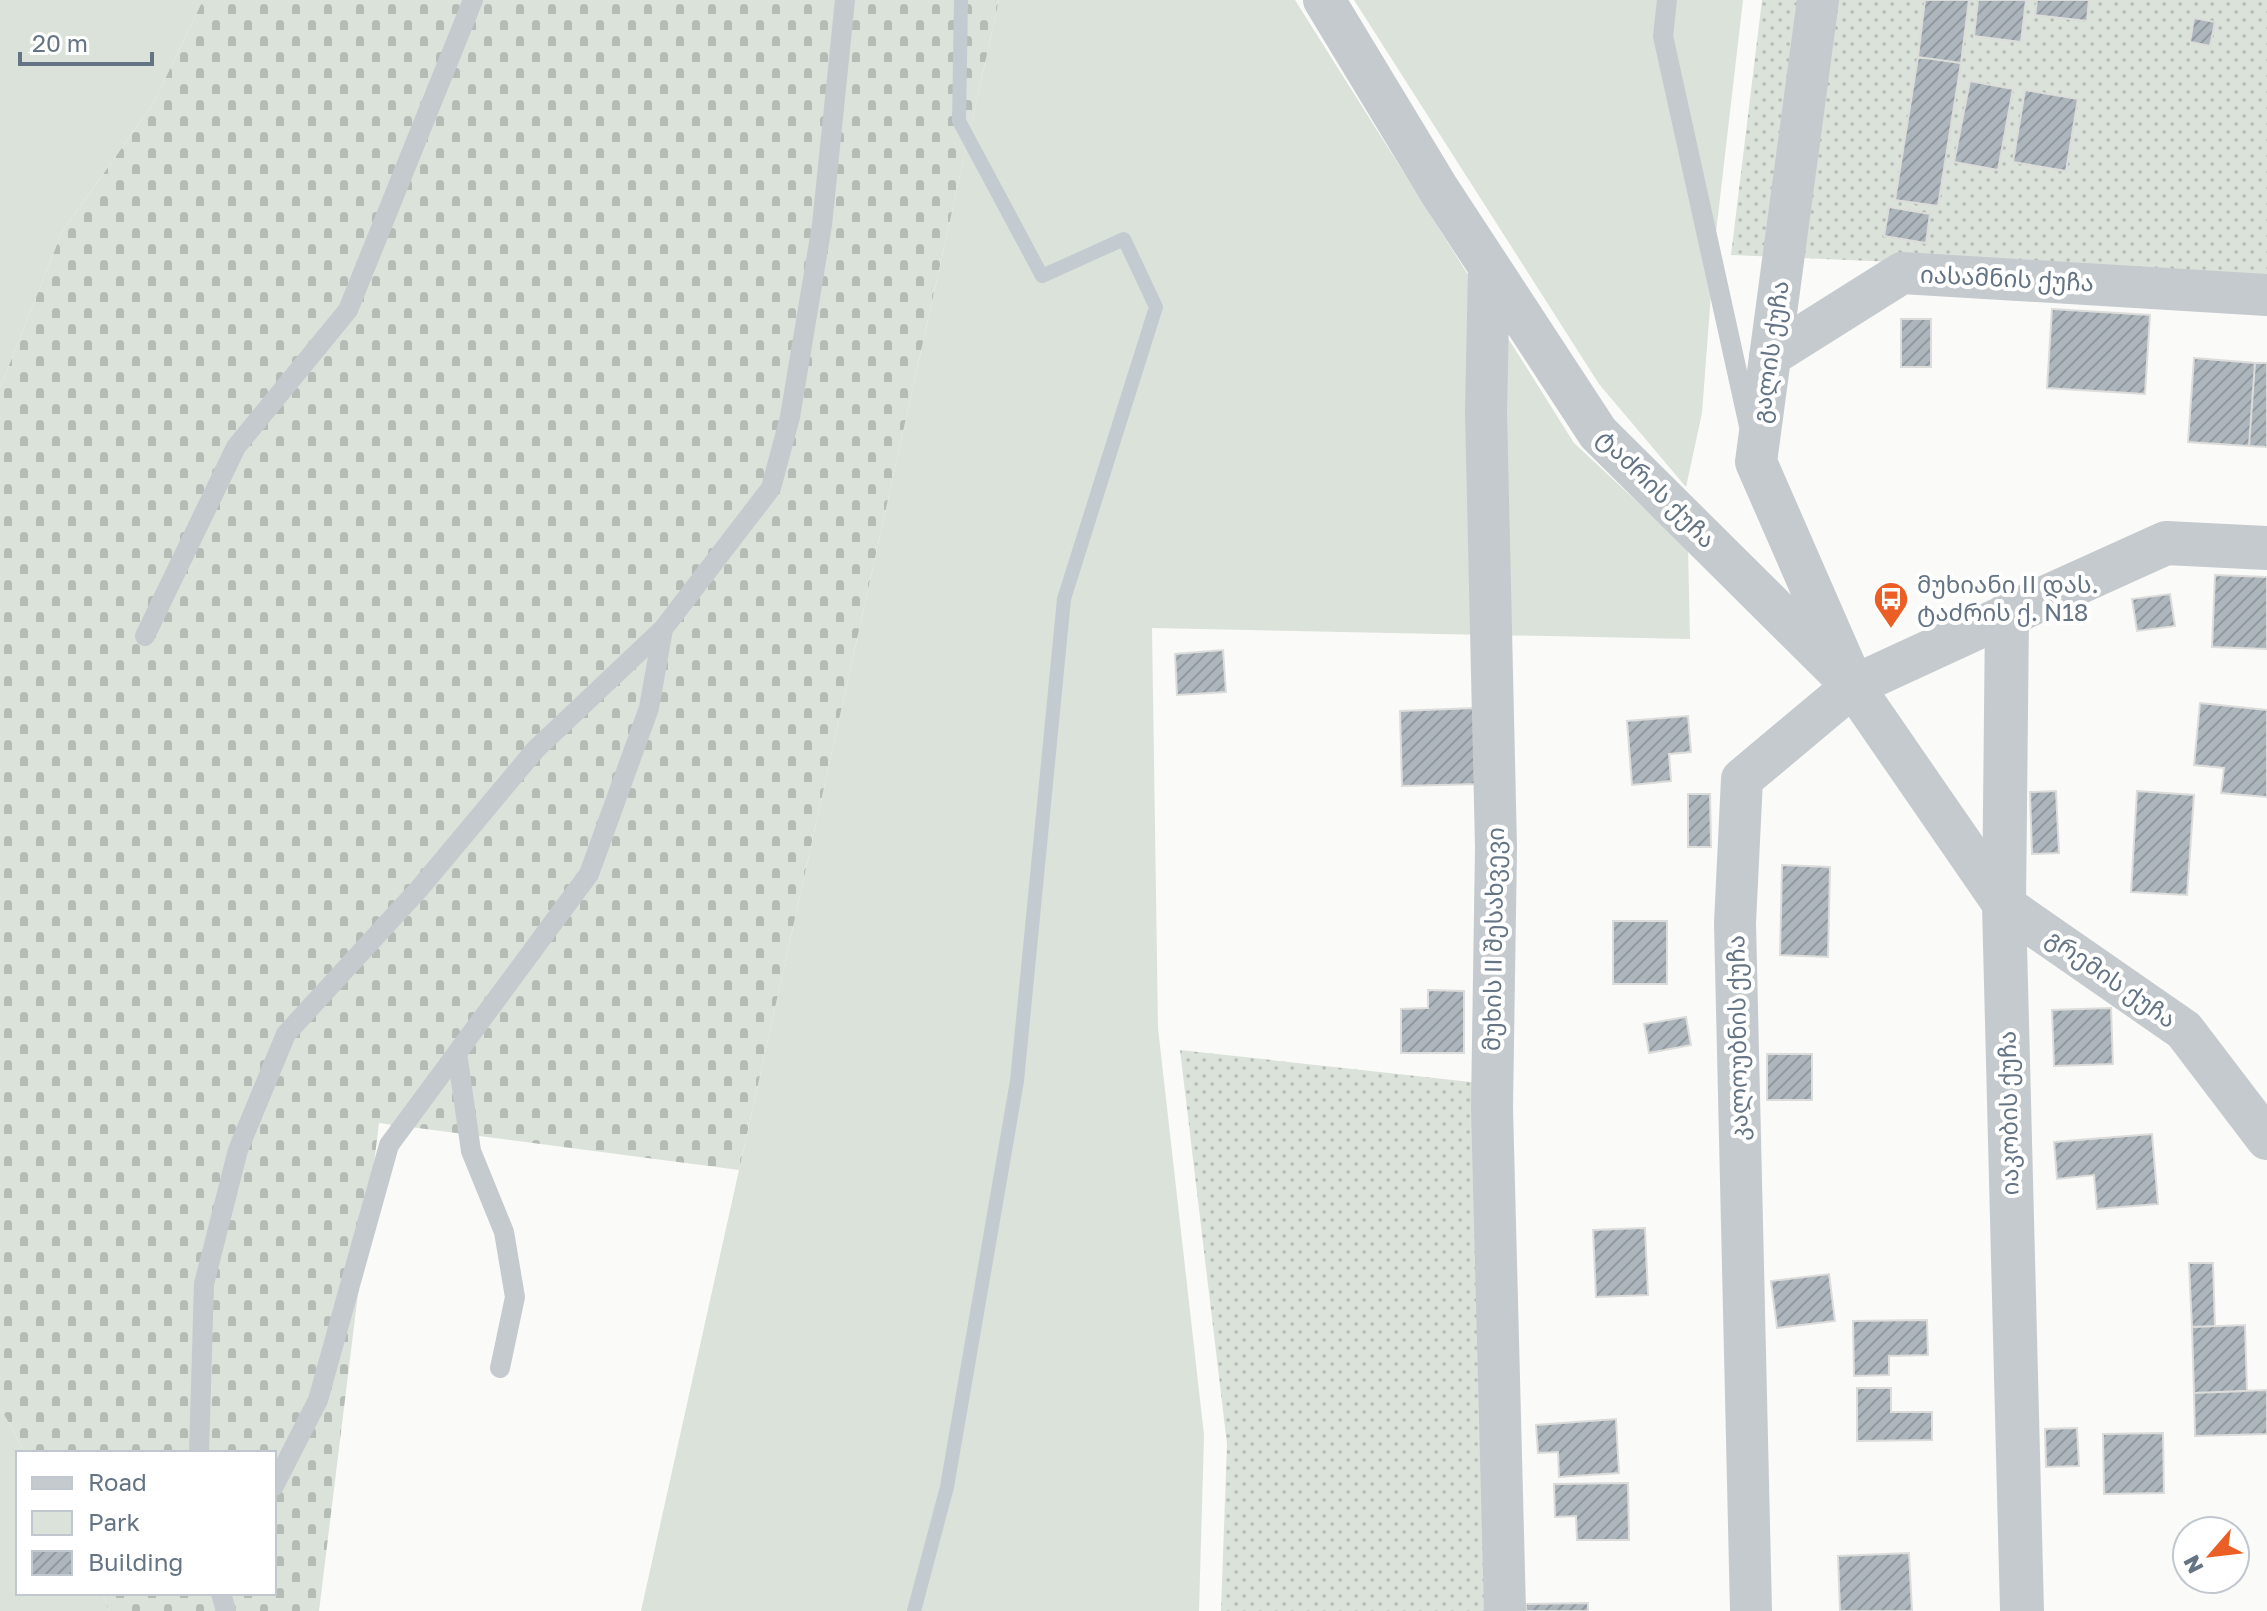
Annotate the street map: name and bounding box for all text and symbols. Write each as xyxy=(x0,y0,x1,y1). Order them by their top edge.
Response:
scale bar xyxy=(20,16,152,66)
text: 20 m xyxy=(32,28,88,57)
street label: იასამნის ქუჩა xyxy=(1919,258,2095,298)
street label: გალის ქუჩა xyxy=(1745,279,1795,425)
street label: ტაძრის ქუჩა xyxy=(1591,423,1722,554)
place label: მუხიანი II დას. ტაძრის ქ. N18 xyxy=(1917,569,2099,627)
bus stop icon: მუხიანი II დას. ტაძრის ქ. N18 xyxy=(1872,580,1910,630)
street label: მუხის II შესახვევი xyxy=(1476,827,1510,1051)
street label: გრემის ქუჩა xyxy=(2041,922,2182,1034)
street label: კალოუბნის ქუჩა xyxy=(1720,935,1754,1141)
street label: იაკობის ქუჩა xyxy=(1992,1030,2024,1196)
legend xyxy=(16,1451,276,1595)
text: Road xyxy=(88,1467,147,1496)
text: Park xyxy=(88,1507,140,1536)
north arrow xyxy=(2171,1515,2251,1595)
text: Building xyxy=(88,1547,183,1576)
text: N xyxy=(2177,1551,2209,1578)

